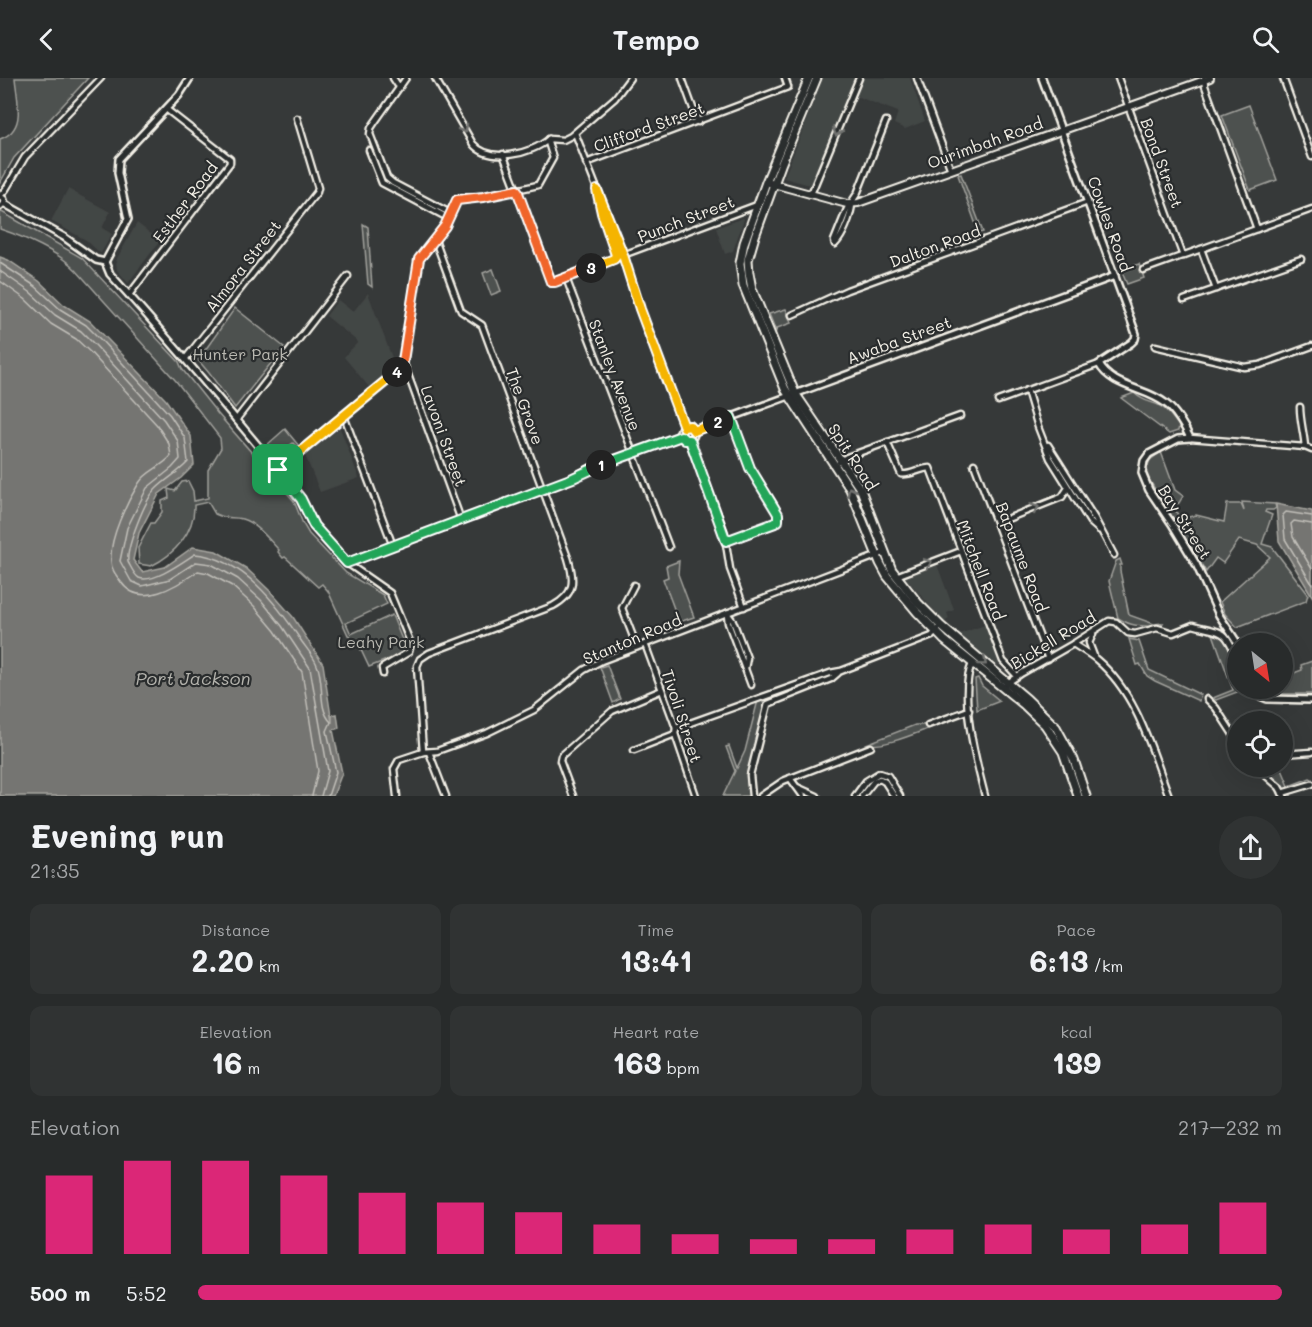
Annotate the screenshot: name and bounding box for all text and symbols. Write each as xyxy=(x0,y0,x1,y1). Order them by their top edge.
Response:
text: Tempo xyxy=(613,22,699,57)
icon: back xyxy=(30,23,63,56)
icon: search xyxy=(1249,23,1282,56)
street label: Clifford Street xyxy=(591,97,707,156)
street label: Ourimbah Road xyxy=(924,112,1045,173)
street label: Bond Street xyxy=(1136,115,1188,211)
one-way arrow xyxy=(457,123,469,133)
one-way arrow xyxy=(832,126,844,137)
street label: Esther Road xyxy=(147,157,222,246)
street label: Cowles Road xyxy=(1083,173,1137,274)
street label: Punch Street xyxy=(635,190,737,247)
street label: Almora Street xyxy=(200,215,285,316)
street label: Dalton Road xyxy=(886,219,983,272)
pin: 3 xyxy=(576,253,606,283)
text: 3 xyxy=(586,257,596,278)
street label: Awaba Street xyxy=(844,311,954,368)
street label: Stanley Avenue xyxy=(585,316,646,433)
park label: Hunter Park xyxy=(192,343,288,364)
pin: 4 xyxy=(382,357,412,387)
text: 4 xyxy=(392,361,402,382)
street label: The Grove xyxy=(502,364,549,447)
street label: Lavoni Street xyxy=(416,382,472,489)
pin: 2 xyxy=(703,407,733,437)
text: 2 xyxy=(714,411,722,432)
street label: Spit Road xyxy=(824,419,883,494)
pin xyxy=(252,444,303,495)
pin: 1 xyxy=(586,450,616,480)
icon: arrive xyxy=(261,453,294,486)
text: 1 xyxy=(597,454,605,475)
street label: Bay Street xyxy=(1154,480,1217,563)
one-way arrow xyxy=(847,486,858,497)
street label: Bapaume Road xyxy=(992,499,1053,615)
one-way arrow xyxy=(1029,503,1040,515)
street label: Mitchell Road xyxy=(953,517,1010,623)
one-way arrow xyxy=(923,558,933,571)
street label: Bickell Road xyxy=(1006,606,1099,673)
street label: Stanton Road xyxy=(579,608,684,669)
park label: Leahy Park xyxy=(337,631,425,652)
north arrow xyxy=(1227,633,1293,699)
map controls xyxy=(1227,633,1293,777)
one-way arrow xyxy=(976,655,987,666)
water label: Port Jackson xyxy=(135,666,251,690)
street label: Tivoli Street xyxy=(658,667,707,765)
button: locate xyxy=(1227,711,1293,777)
text: Evening run xyxy=(30,813,224,856)
button: share xyxy=(1219,816,1282,879)
text: 21:35 xyxy=(30,857,80,883)
text: Distance xyxy=(201,919,270,940)
text: Time xyxy=(638,919,674,940)
text: Pace xyxy=(1057,919,1096,940)
text: 2.20 xyxy=(191,940,254,980)
text: 13:41 xyxy=(619,940,693,980)
text: 6:13 xyxy=(1029,940,1088,980)
text: km xyxy=(254,955,280,976)
text: /km xyxy=(1088,955,1123,976)
text: Elevation xyxy=(200,1021,272,1042)
text: Heart rate xyxy=(613,1021,699,1042)
text: kcal xyxy=(1060,1021,1092,1042)
text: 16 xyxy=(211,1042,242,1082)
text: 163 xyxy=(612,1042,662,1082)
text: 139 xyxy=(1052,1042,1101,1082)
text: m xyxy=(242,1057,260,1078)
text: bpm xyxy=(662,1057,700,1078)
text: Elevation xyxy=(30,1114,120,1140)
text: 217–232 m xyxy=(1178,1114,1282,1140)
text: 500 m xyxy=(30,1280,90,1306)
text: 5:52 xyxy=(126,1280,167,1306)

